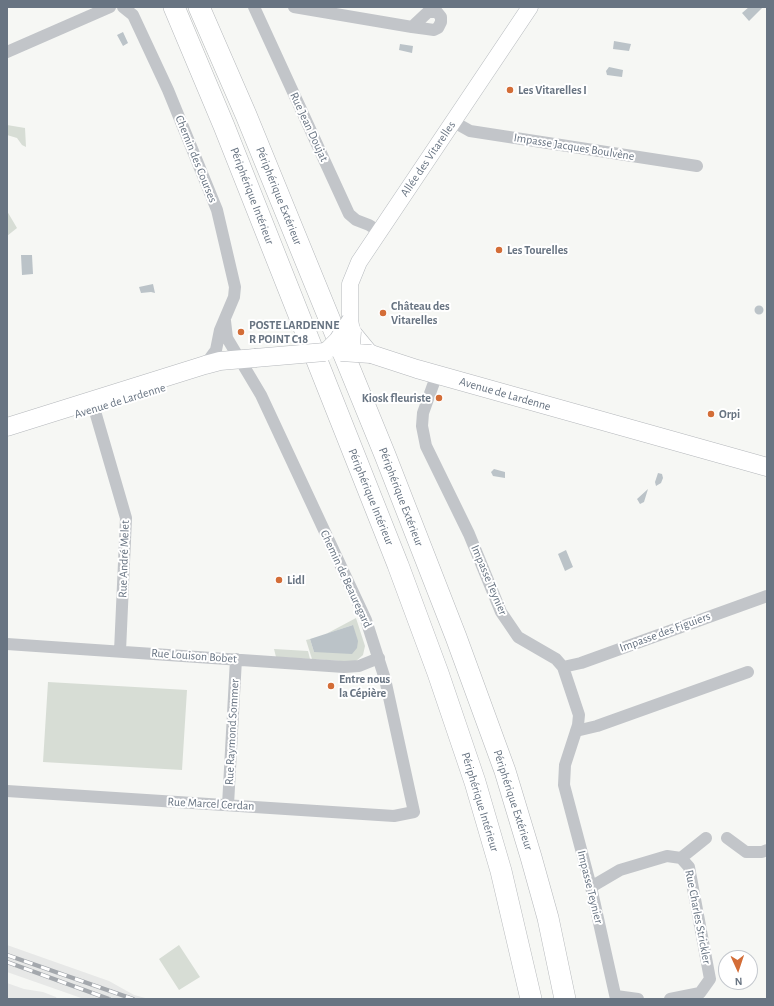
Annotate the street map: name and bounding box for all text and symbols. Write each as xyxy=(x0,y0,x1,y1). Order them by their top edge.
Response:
place label: Les Vitarelles I xyxy=(518,83,587,97)
marker: Les Vitarelles I xyxy=(505,85,515,95)
street label: Rue Jean Doujat xyxy=(287,90,331,164)
street label: Chemin des Courses xyxy=(172,113,220,205)
street label: Allée des Vitarelles xyxy=(397,118,459,200)
street label: Impasse Jacques Boulvène xyxy=(513,130,635,164)
street label: Périphérique Intérieur xyxy=(227,145,277,247)
street label: Périphérique Extérieur xyxy=(253,145,305,247)
place label: Les Tourelles xyxy=(507,243,568,257)
marker: Les Tourelles xyxy=(494,245,504,255)
place label: Château des Vitarelles xyxy=(391,299,449,327)
marker: Château des Vitarelles xyxy=(378,308,388,318)
place label: POSTE LARDENNE R POINT C18 xyxy=(249,318,339,346)
marker: POSTE LARDENNE R POINT C18 xyxy=(236,327,246,337)
street label: Avenue de Lardenne xyxy=(458,374,552,414)
street label: Avenue de Lardenne xyxy=(73,380,167,422)
place label: Kiosk fleuriste xyxy=(362,391,431,405)
marker: Kiosk fleuriste xyxy=(434,393,444,403)
place label: Orpi xyxy=(719,407,740,421)
marker: Orpi xyxy=(706,409,716,419)
street label: Périphérique Extérieur xyxy=(375,445,427,549)
street label: Périphérique Intérieur xyxy=(345,446,397,548)
street label: Rue André Melet xyxy=(115,520,133,598)
street label: Chemin de Beauregard xyxy=(317,528,375,630)
street label: Impasse Teynier xyxy=(468,543,510,617)
place label: Lidl xyxy=(287,573,305,587)
marker: Lidl xyxy=(274,575,284,585)
street label: Impasse des Figuiers xyxy=(618,609,712,655)
street label: Rue Louison Bobet xyxy=(151,646,237,666)
place label: Entre nous la Cépière xyxy=(339,672,390,700)
street label: Rue Raymond Sommer xyxy=(222,678,242,786)
marker: Entre nous la Cépière xyxy=(326,681,336,691)
street label: Périphérique Extérieur xyxy=(490,748,536,852)
street label: Périphérique Intérieur xyxy=(458,751,502,853)
street label: Rue Marcel Cerdan xyxy=(167,795,255,813)
street label: Impasse Teynier xyxy=(574,849,606,925)
street label: Rue Charles Strickler xyxy=(682,869,714,965)
north arrow xyxy=(718,950,758,990)
text: N xyxy=(734,976,743,987)

